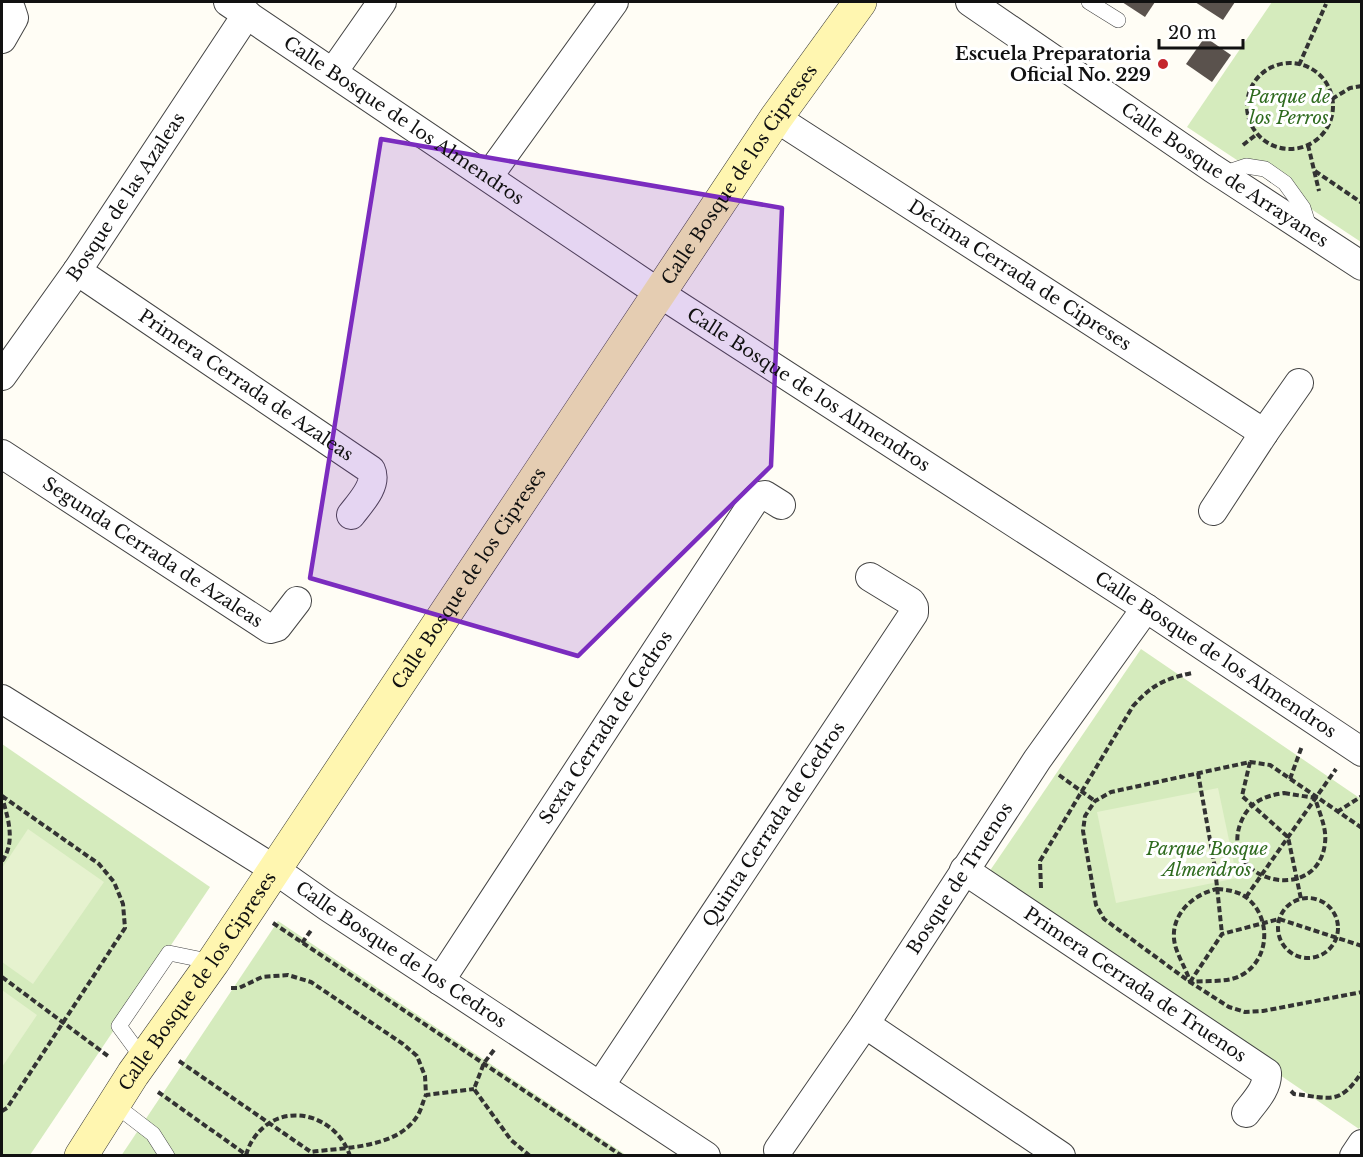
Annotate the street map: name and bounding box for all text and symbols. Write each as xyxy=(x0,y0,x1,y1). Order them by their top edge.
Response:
scale bar xyxy=(1159,12,1243,50)
text: 20 m xyxy=(1168,22,1216,44)
street label: Calle Bosque de los Almendros xyxy=(279,32,528,209)
place label: Escuela Preparatoria Oficial No. 229 xyxy=(955,43,1152,86)
marker: Escuela Preparatoria Oficial No. 229 xyxy=(1156,57,1170,71)
street label: Calle Bosque de los Cipreses xyxy=(657,60,822,289)
park label: Parque de los Perros xyxy=(1247,86,1330,129)
street label: Calle Bosque de Arrayanes xyxy=(1117,98,1333,252)
street label: Bosque de las Azaleas xyxy=(62,108,190,285)
street label: Décima Cerrada de Cipreses xyxy=(904,195,1135,355)
street label: Calle Bosque de los Almendros xyxy=(683,303,934,476)
street label: Primera Cerrada de Azaleas xyxy=(134,305,358,466)
street label: Calle Bosque de los Cipreses xyxy=(387,463,551,693)
street label: Segunda Cerrada de Azaleas xyxy=(38,473,267,632)
street label: Calle Bosque de los Almendros xyxy=(1091,567,1341,743)
street label: Sexta Cerrada de Cedros xyxy=(535,627,677,828)
street label: Quinta Cerrada de Cedros xyxy=(698,718,850,931)
street label: Bosque de Truenos xyxy=(902,798,1017,958)
park label: Parque Bosque Almendros xyxy=(1145,838,1268,881)
street label: Calle Bosque de los Cipreses xyxy=(114,868,281,1095)
street label: Calle Bosque de los Cedros xyxy=(291,877,511,1033)
street label: Primera Cerrada de Truenos xyxy=(1020,902,1251,1067)

